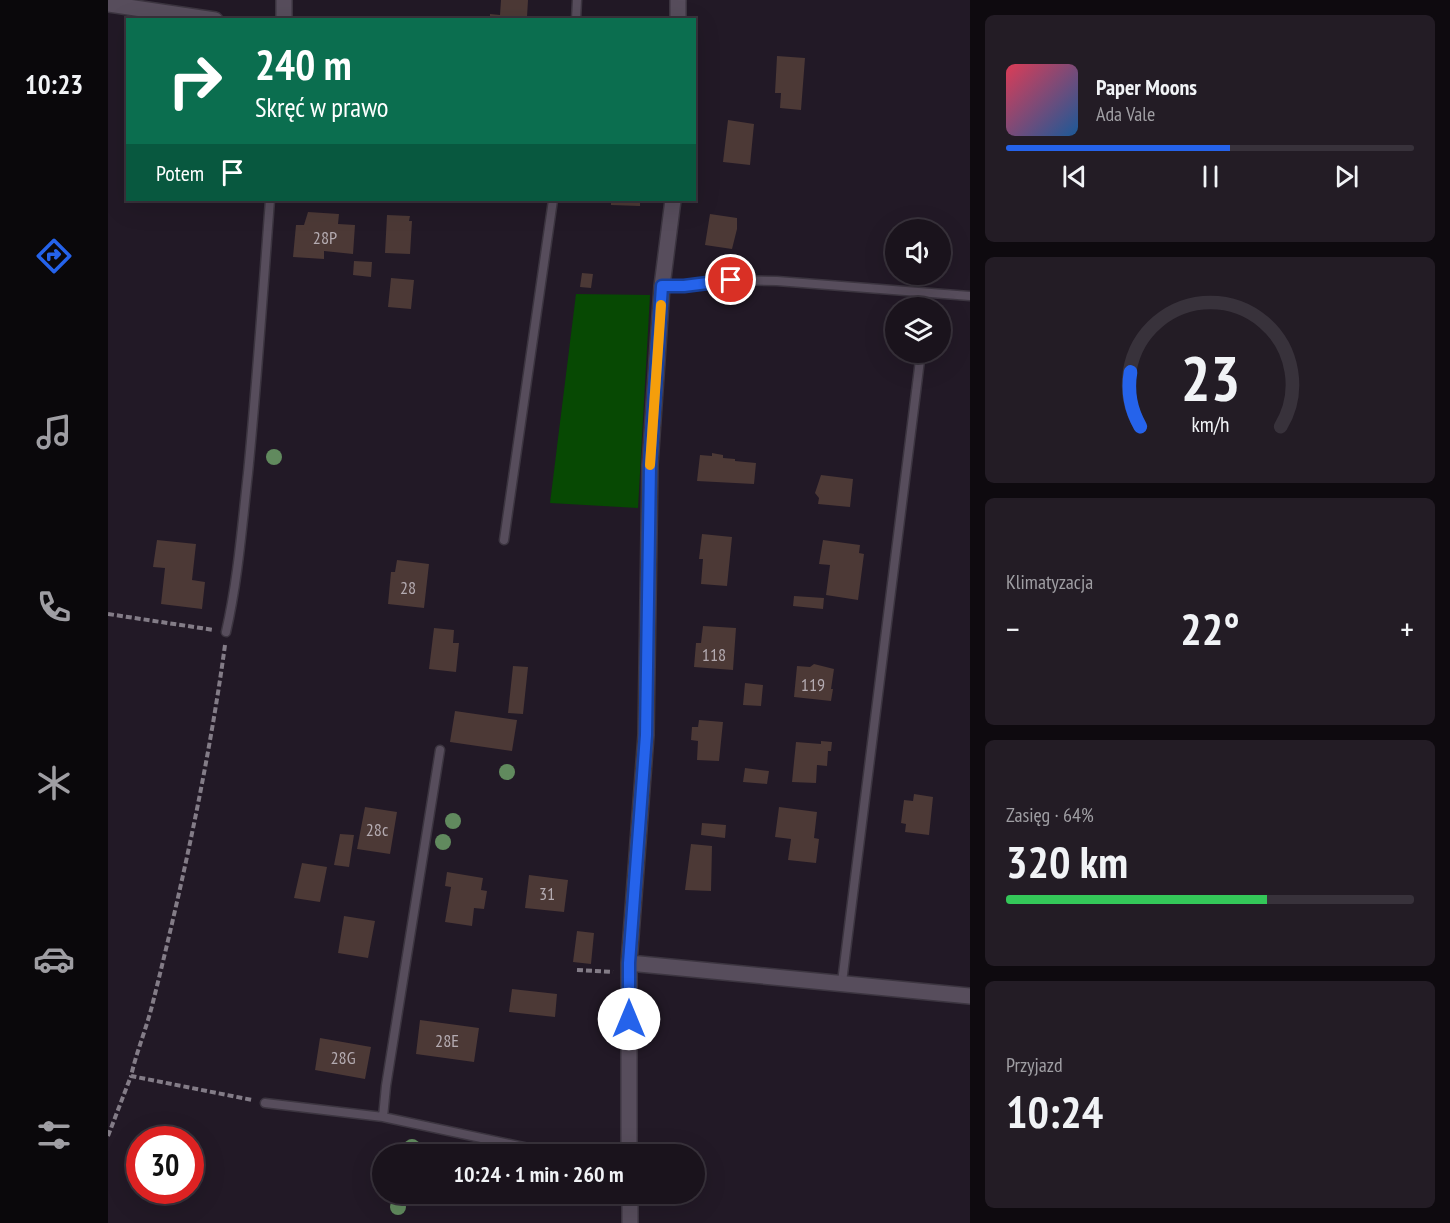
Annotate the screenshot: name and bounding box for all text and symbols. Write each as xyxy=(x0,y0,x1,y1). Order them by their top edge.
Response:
text: 240 m xyxy=(255,37,352,92)
icon: right xyxy=(156,42,234,120)
text: 10:23 xyxy=(25,67,83,101)
text: Paper Moons xyxy=(1096,73,1197,101)
text: Skręć w prawo xyxy=(255,90,389,124)
text: Ada Vale xyxy=(1096,101,1155,127)
icon: arrive xyxy=(216,156,249,189)
text: Potem xyxy=(156,159,204,187)
icon: previous xyxy=(1058,160,1091,193)
icon: pause xyxy=(1194,160,1227,193)
icon: next xyxy=(1330,160,1363,193)
map controls xyxy=(885,219,951,363)
button: sound xyxy=(885,219,951,285)
house number: 28P xyxy=(313,226,337,249)
icon: directions xyxy=(33,235,75,277)
pin xyxy=(705,254,756,305)
icon: arrive xyxy=(714,263,747,296)
button: layers xyxy=(885,297,951,363)
text: 23 xyxy=(1180,337,1240,418)
text: km/h xyxy=(1191,410,1229,438)
icon: music xyxy=(33,411,75,453)
text: Klimatyzacja xyxy=(1006,569,1093,595)
house number: 28 xyxy=(400,576,416,599)
icon: phone xyxy=(33,586,75,628)
text: 22° xyxy=(1180,599,1240,657)
text: − xyxy=(1006,607,1020,650)
text: + xyxy=(1400,607,1414,650)
house number: 118 xyxy=(702,643,726,666)
house number: 119 xyxy=(801,673,825,696)
icon: climate xyxy=(33,762,75,804)
text: Zasięg · 64% xyxy=(1006,802,1094,828)
house number: 28c xyxy=(366,818,389,841)
text: 320 km xyxy=(1006,832,1128,890)
house number: 31 xyxy=(539,882,555,905)
icon: car xyxy=(33,938,75,980)
position arrow xyxy=(597,987,661,1051)
house number: 28E xyxy=(435,1029,459,1052)
house number: 28G xyxy=(330,1046,356,1069)
text: Przyjazd xyxy=(1006,1052,1063,1078)
text: 10:24 xyxy=(1006,1082,1103,1140)
icon: filters xyxy=(33,1114,75,1156)
speed limit sign: 30 xyxy=(126,1126,204,1204)
text: 10:24 · 1 min · 260 m xyxy=(453,1160,624,1188)

